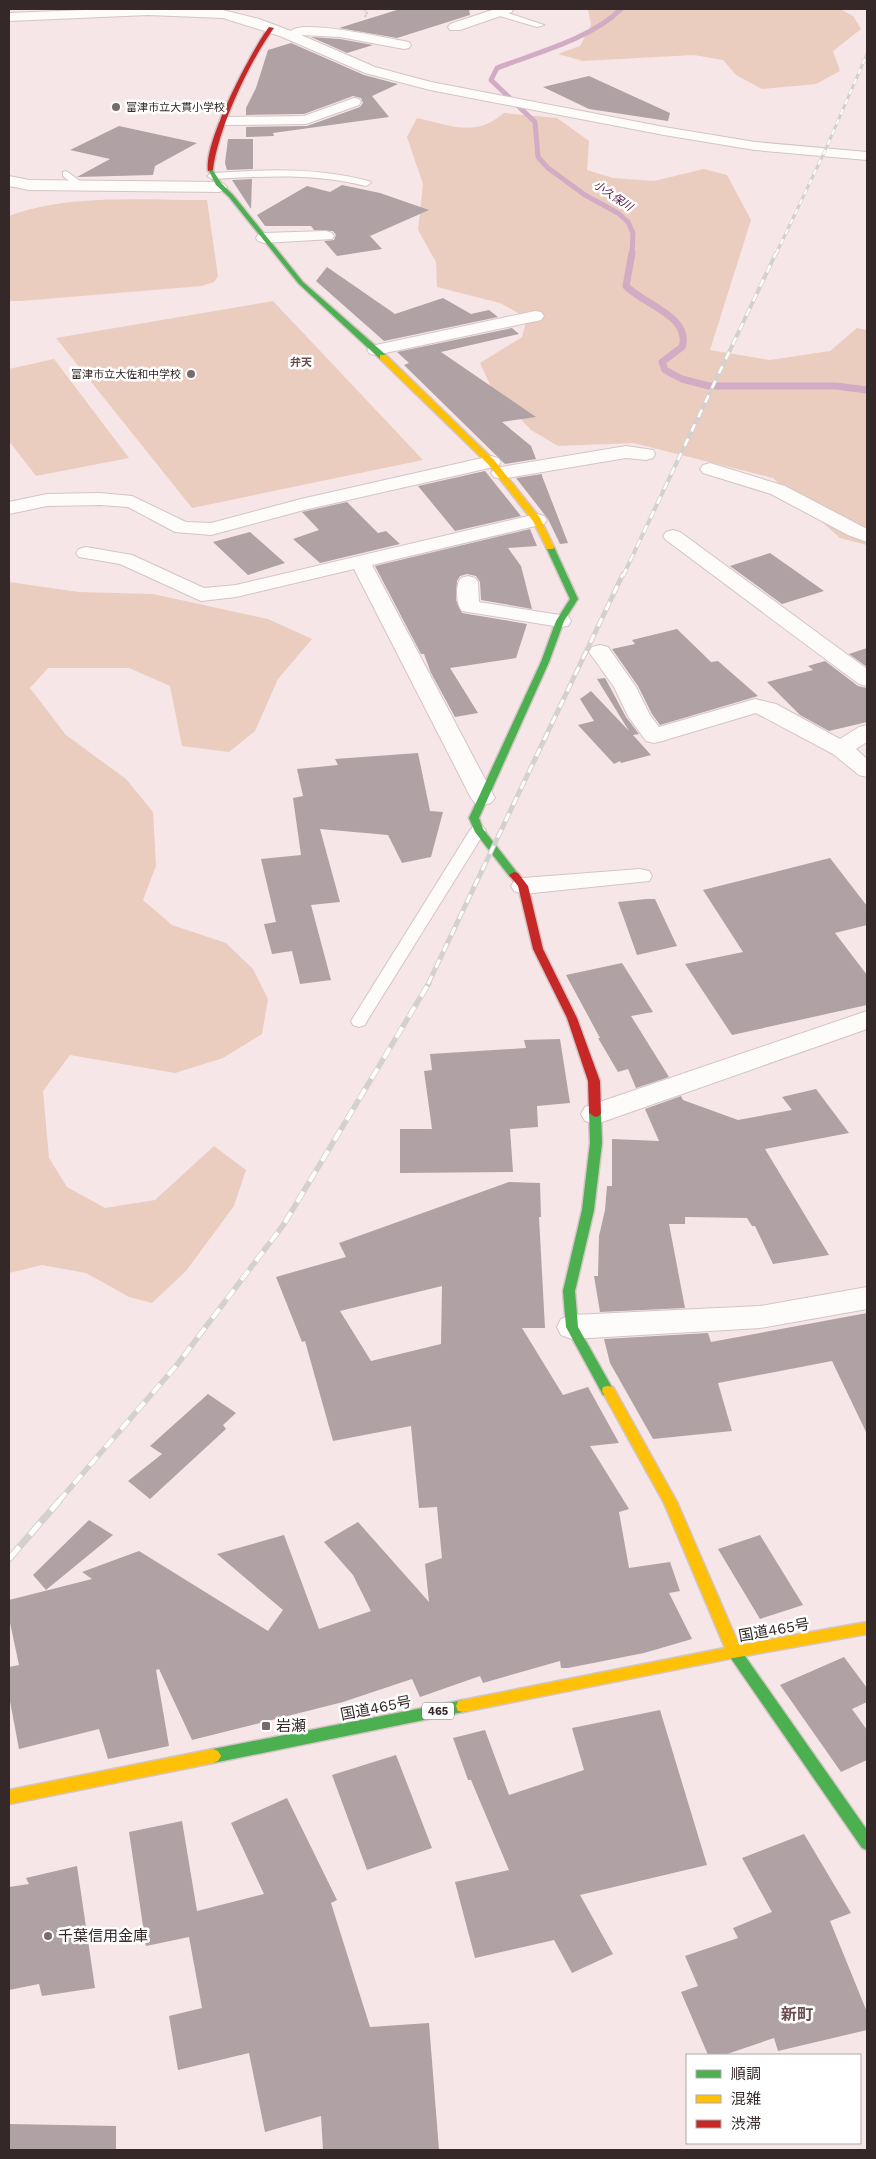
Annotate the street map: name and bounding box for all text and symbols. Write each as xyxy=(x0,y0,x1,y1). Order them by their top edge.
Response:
marker: 富津市立大貫小学校 xyxy=(110,101,122,113)
place label: 富津市立大貫小学校 xyxy=(126,101,225,114)
water label: 小久保川 xyxy=(591,178,636,214)
district label: 弁天 xyxy=(290,356,312,369)
place label: 富津市立大佐和中学校 xyxy=(71,368,181,381)
marker: 富津市立大佐和中学校 xyxy=(185,368,197,380)
street label: 国道465号 xyxy=(737,1615,811,1645)
street label: 国道465号 xyxy=(339,1692,413,1724)
road number: 465 xyxy=(422,1702,454,1720)
place label: 岩瀬 xyxy=(276,1717,306,1735)
marker: 岩瀬 xyxy=(260,1720,272,1732)
place label: 千葉信用金庫 xyxy=(58,1927,148,1945)
marker: 千葉信用金庫 xyxy=(42,1930,54,1942)
district label: 新町 xyxy=(781,2005,813,2024)
legend xyxy=(686,2054,861,2144)
text: 順調 xyxy=(731,2065,761,2083)
text: 混雑 xyxy=(731,2090,761,2108)
text: 渋滞 xyxy=(731,2115,761,2133)

